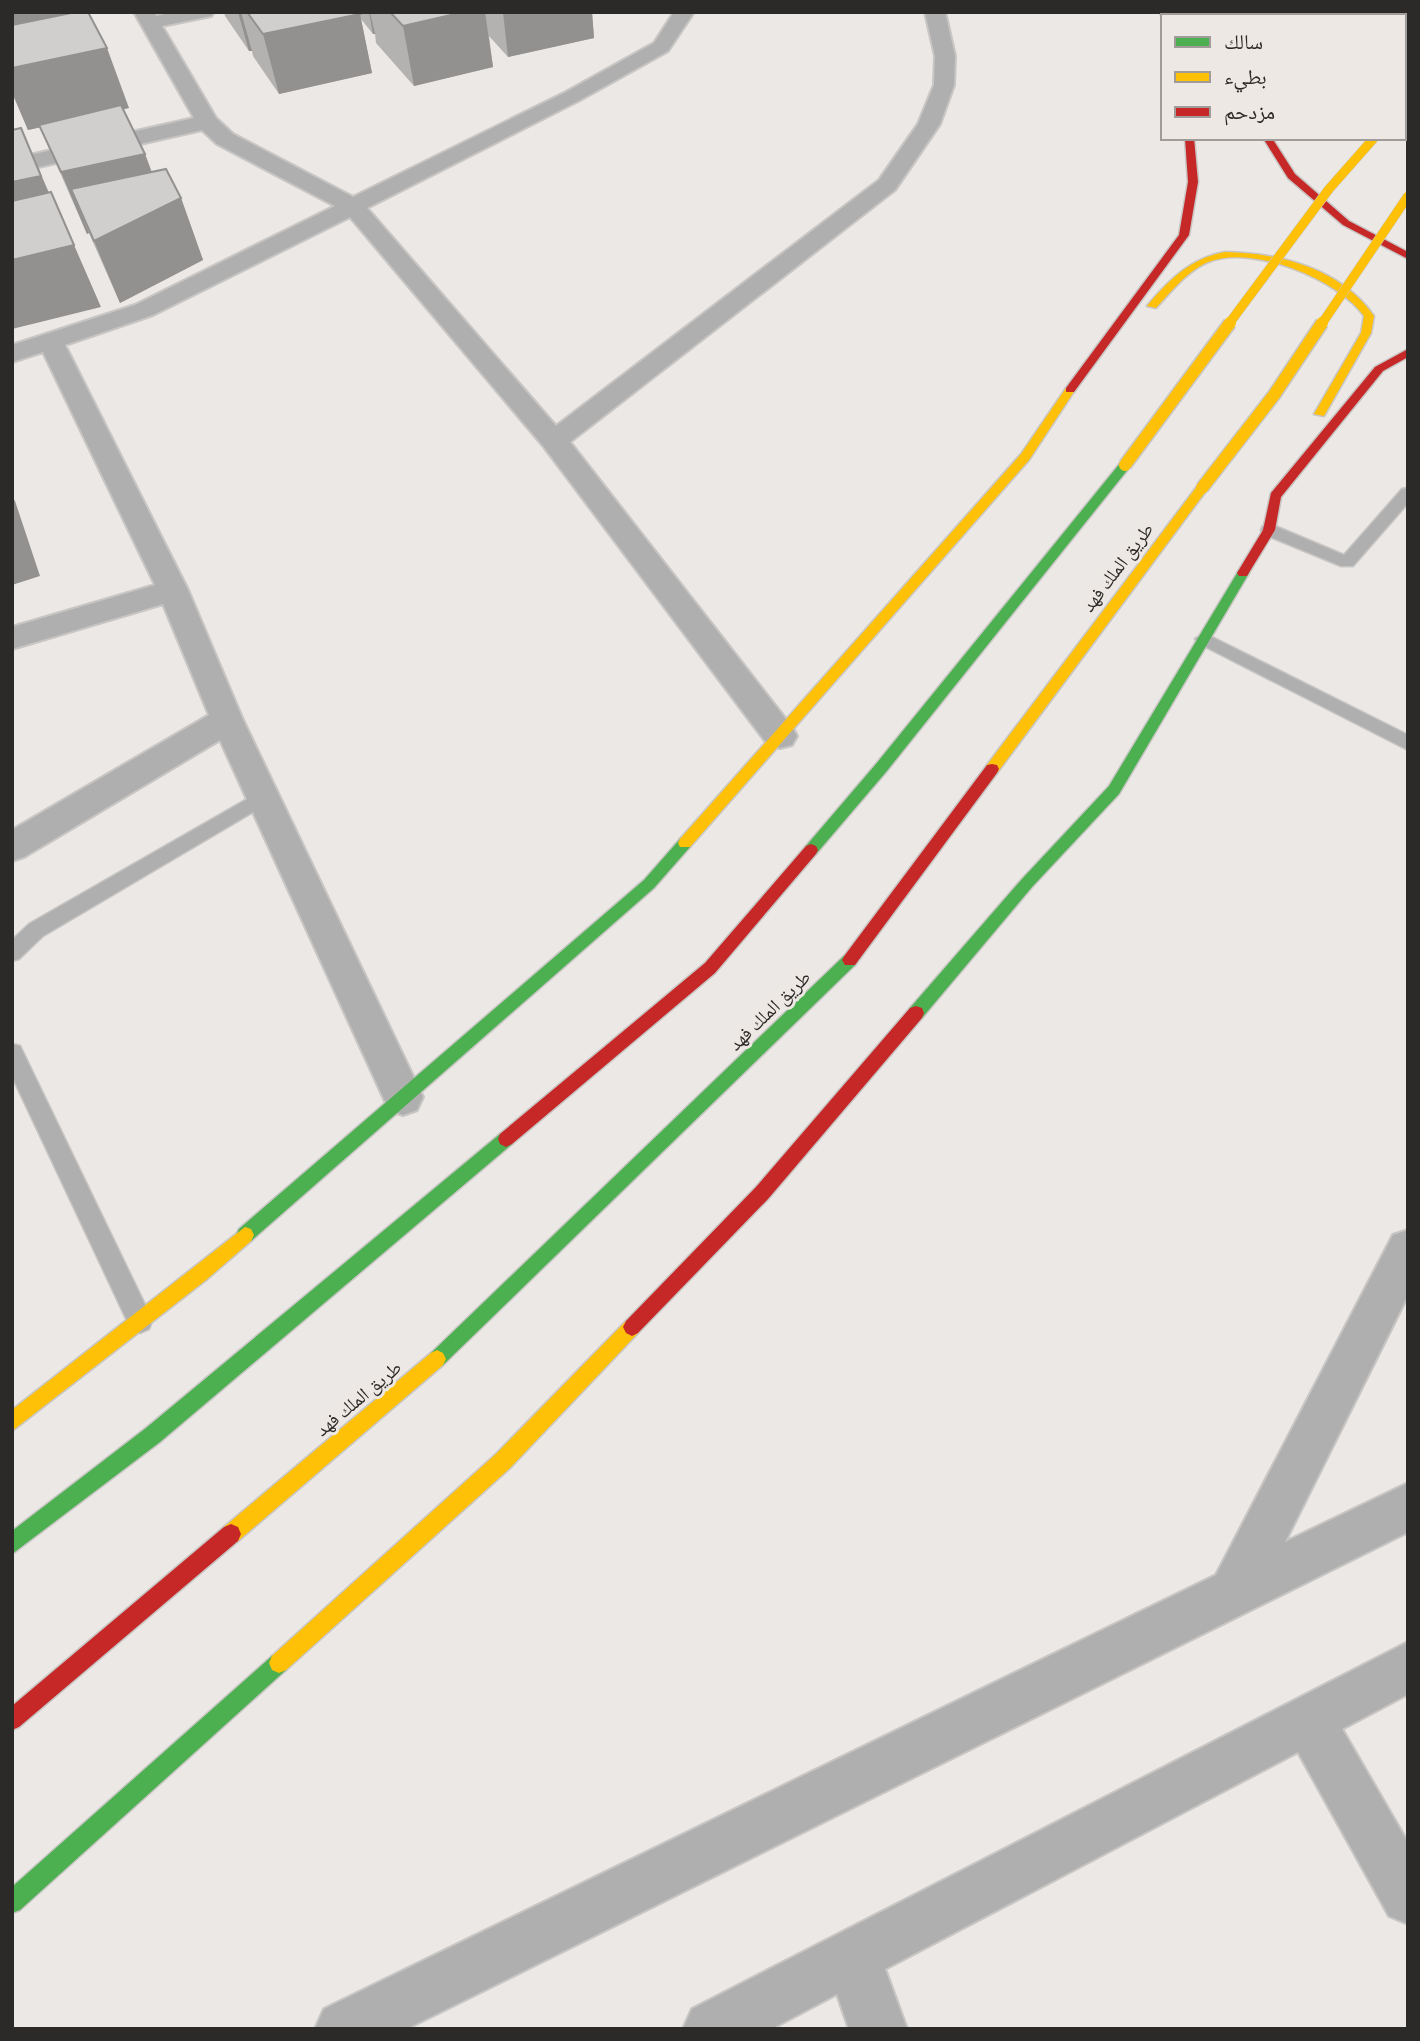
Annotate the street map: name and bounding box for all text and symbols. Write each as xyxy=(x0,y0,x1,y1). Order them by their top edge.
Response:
legend xyxy=(1161,14,1406,140)
text: سالك xyxy=(1224,28,1263,53)
text: بطيء xyxy=(1224,63,1267,93)
text: مزدحم xyxy=(1224,98,1275,126)
street label: طريق الملك فهد xyxy=(1076,518,1158,616)
street label: طريق الملك فهد xyxy=(723,965,815,1055)
street label: طريق الملك فهد xyxy=(310,1355,406,1441)

